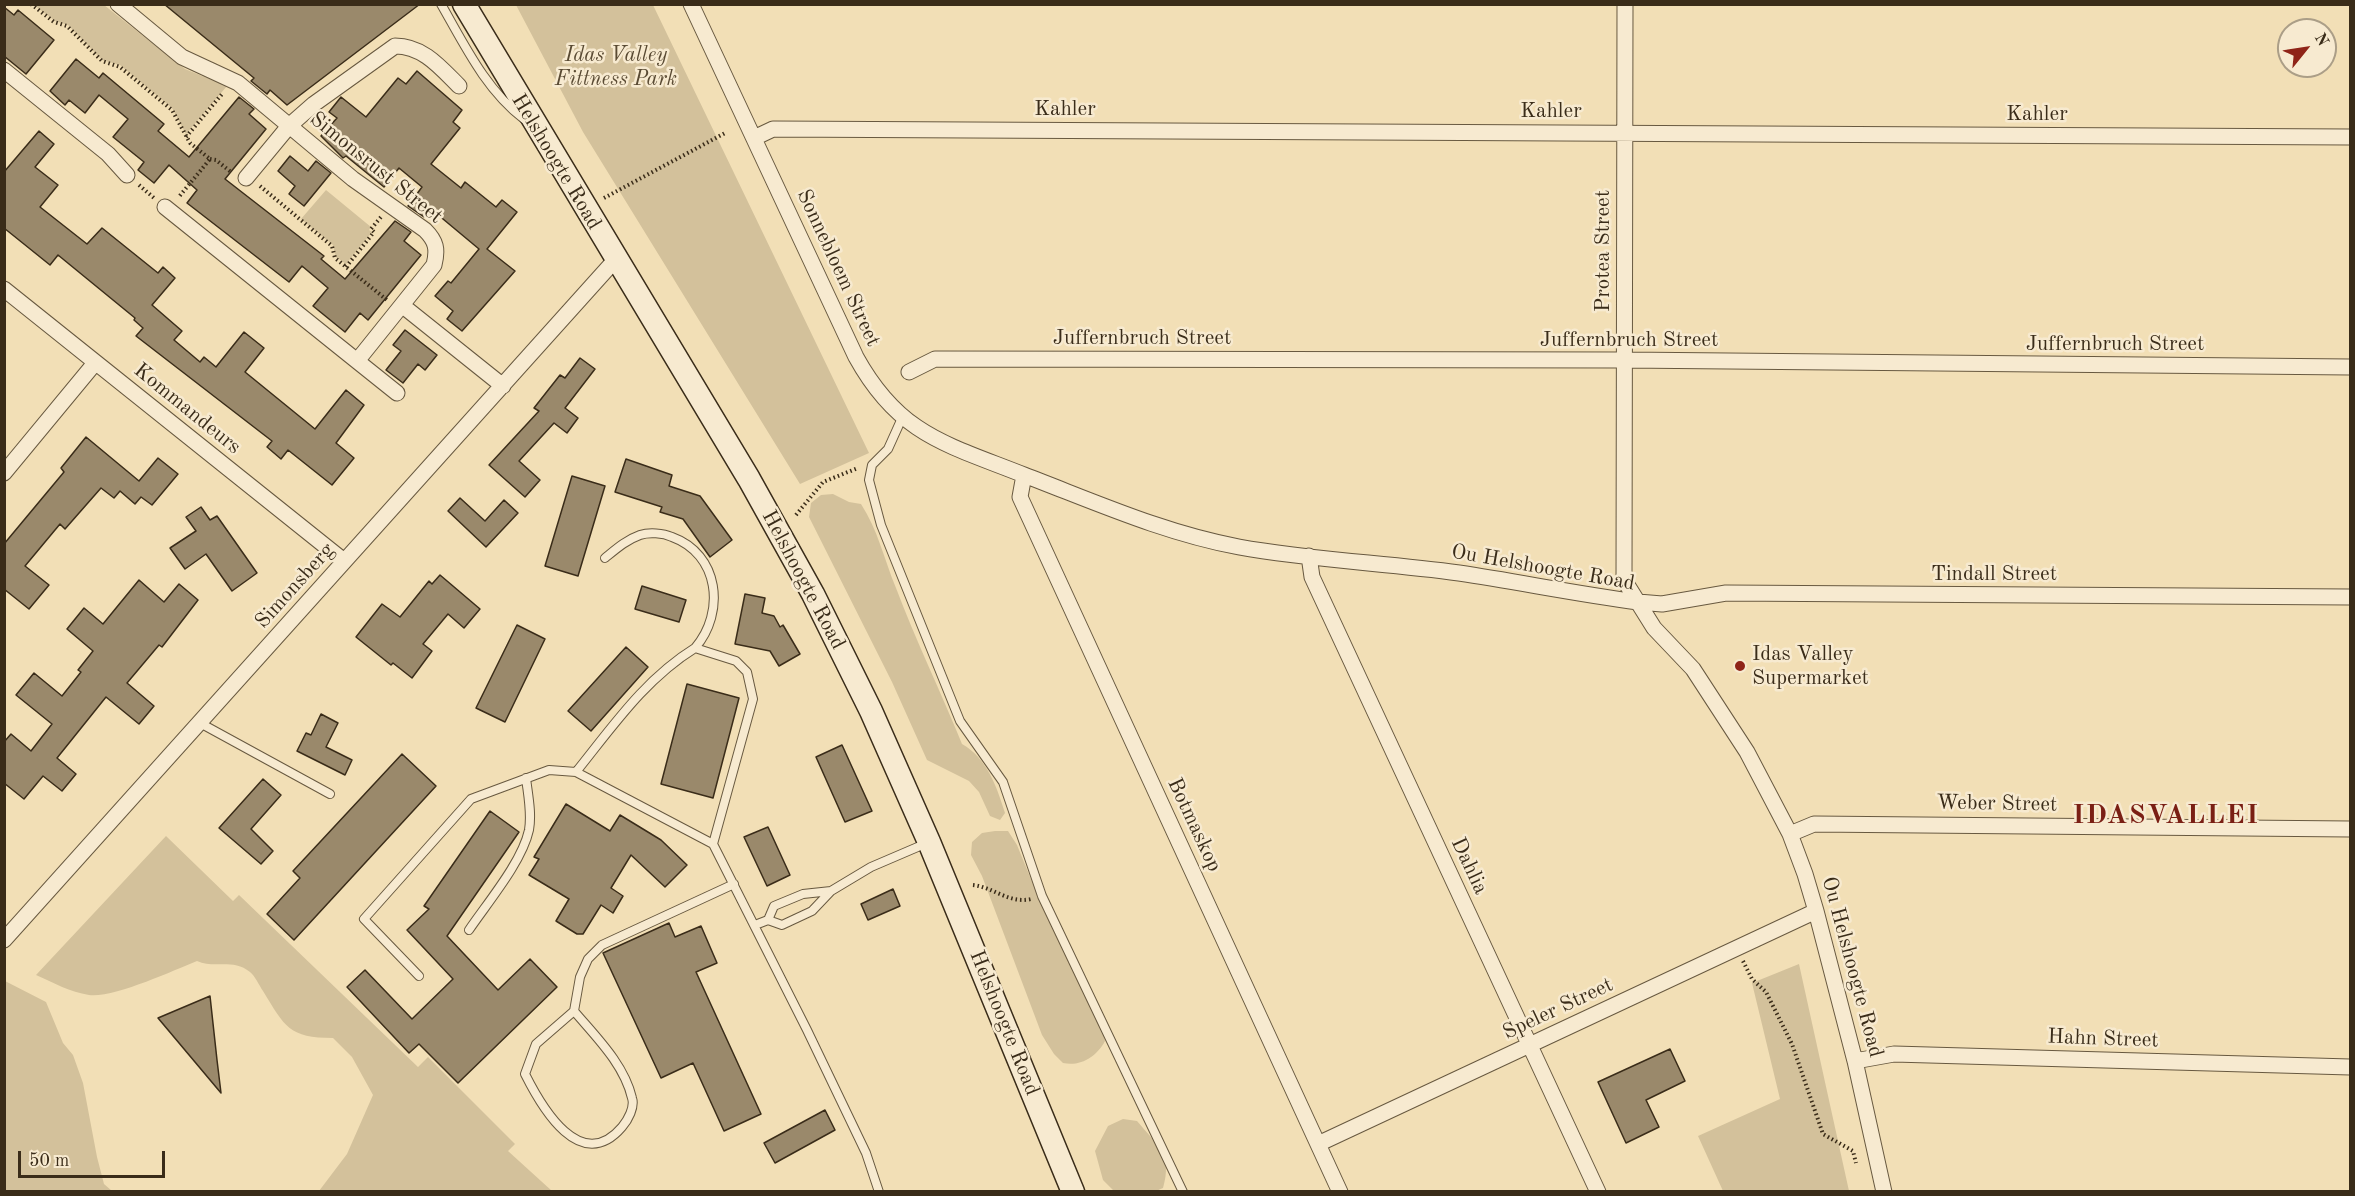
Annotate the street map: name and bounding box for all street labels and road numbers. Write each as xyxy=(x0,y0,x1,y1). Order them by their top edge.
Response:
street label: Helshoogte Road xyxy=(505,89,607,235)
street label: Kahler xyxy=(1034,96,1096,122)
street label: Kahler xyxy=(1520,98,1582,124)
street label: Kahler xyxy=(2006,101,2068,127)
street label: Simonsrust Street xyxy=(304,107,448,229)
street label: Sonnebloem Street xyxy=(791,185,885,351)
street label: Protea Street xyxy=(1590,190,1616,312)
street label: Juffernbruch Street xyxy=(1053,325,1231,351)
street label: Juffernbruch Street xyxy=(1540,327,1718,353)
street label: Juffernbruch Street xyxy=(2026,331,2204,357)
street label: Kommandeurs xyxy=(128,358,246,460)
street label: Helshoogte Road xyxy=(756,506,850,654)
street label: Simonsberg xyxy=(250,538,340,634)
street label: Ou Helshoogte Road xyxy=(1449,539,1637,597)
street label: Tindall Street xyxy=(1931,561,2057,587)
street label: Botmaskop xyxy=(1161,774,1227,876)
street label: Weber Street xyxy=(1936,790,2058,818)
street label: Dahlia xyxy=(1445,834,1493,898)
street label: Ou Helshoogte Road xyxy=(1816,874,1888,1060)
street label: Helshoogte Road xyxy=(963,947,1045,1099)
street label: Speler Street xyxy=(1499,972,1617,1046)
street label: Hahn Street xyxy=(2047,1024,2159,1054)

